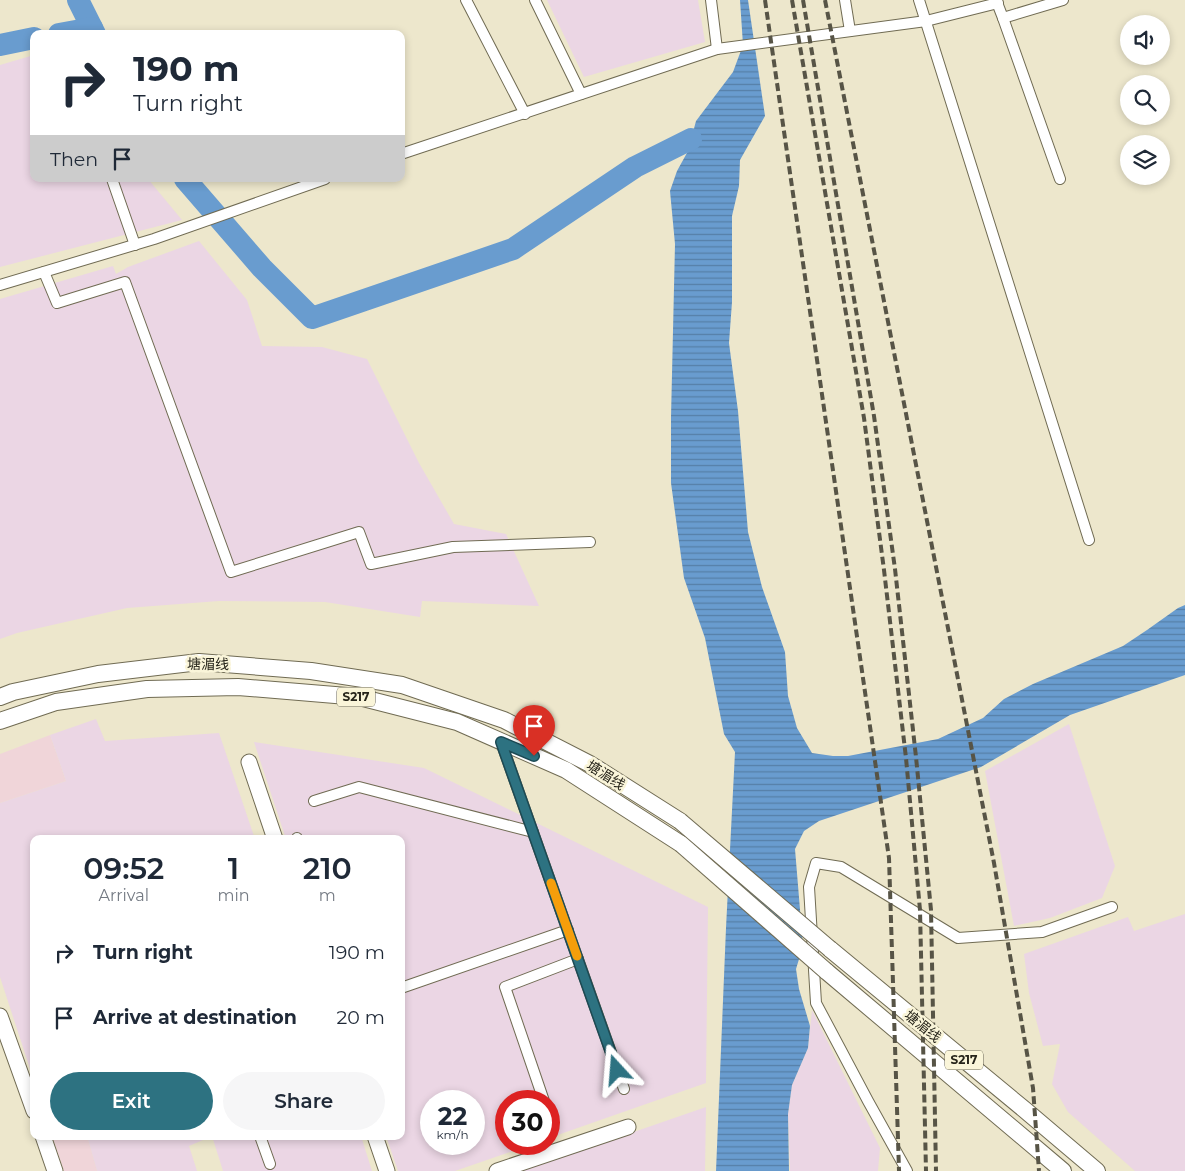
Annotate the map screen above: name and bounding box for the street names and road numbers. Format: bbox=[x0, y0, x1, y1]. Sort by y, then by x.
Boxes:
street label: 塘湄线 bbox=[187, 655, 229, 673]
road number: S217 bbox=[337, 688, 375, 706]
street label: 塘湄线 bbox=[583, 756, 629, 794]
street label: 塘湄线 bbox=[901, 1006, 945, 1046]
road number: S217 bbox=[945, 1050, 983, 1070]

